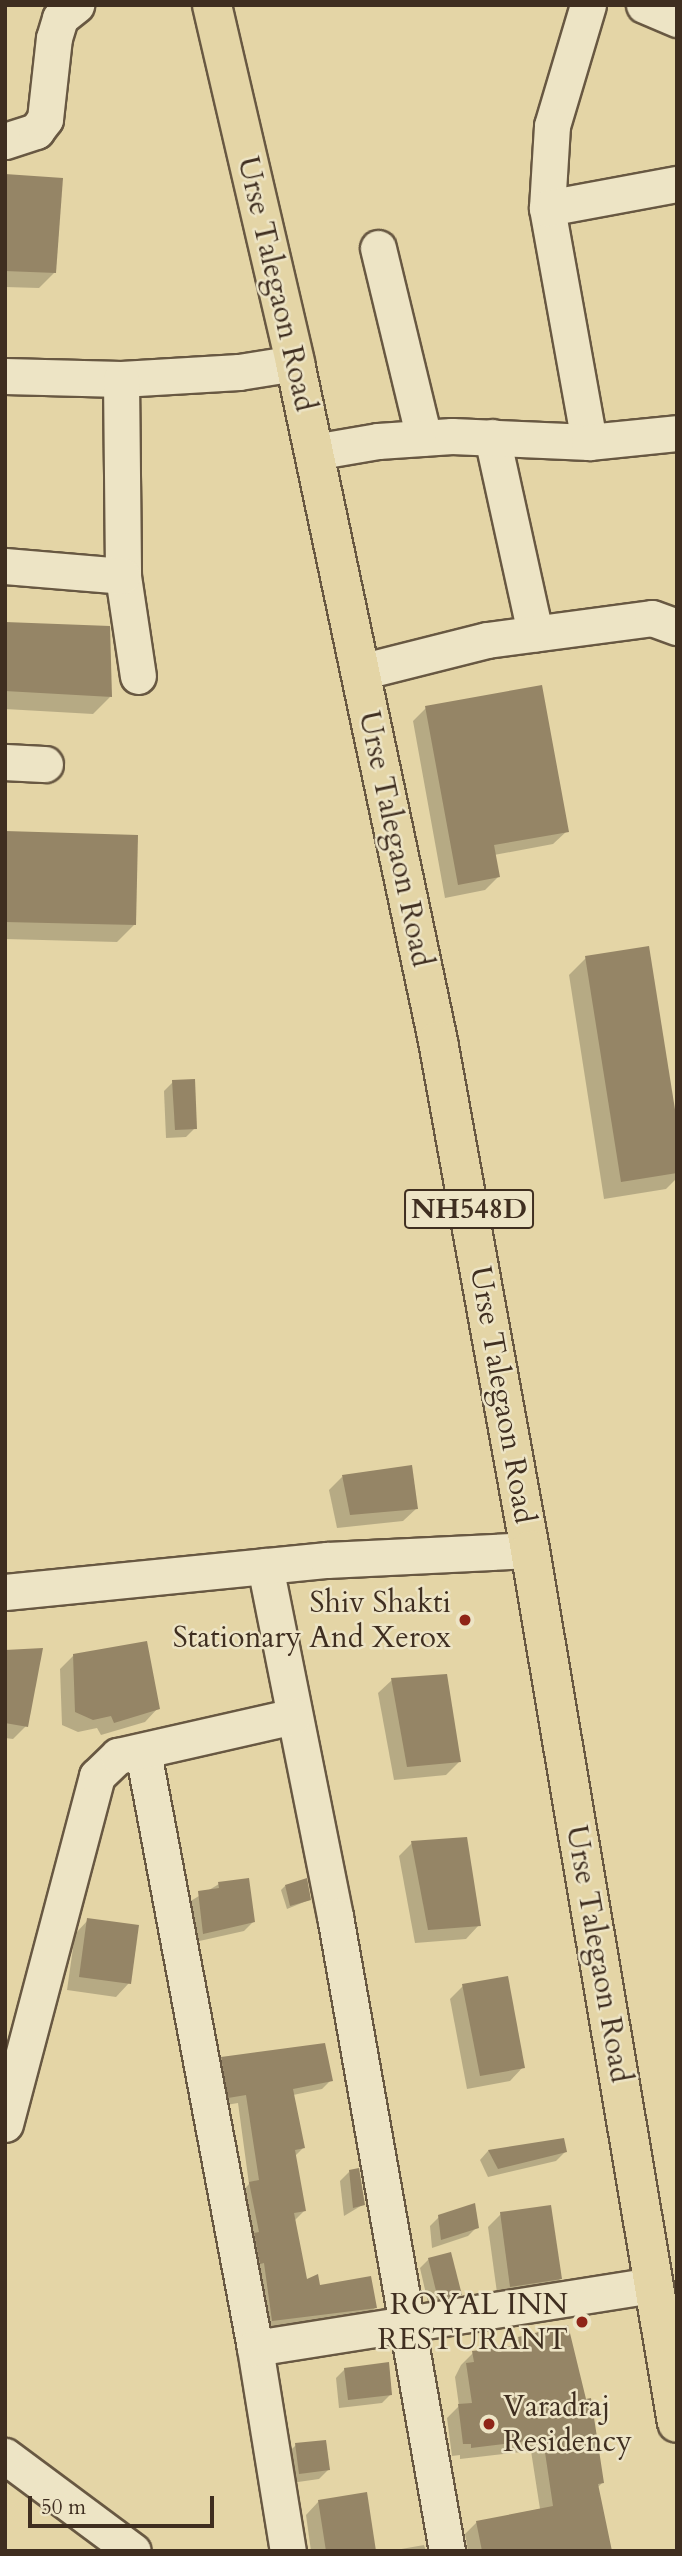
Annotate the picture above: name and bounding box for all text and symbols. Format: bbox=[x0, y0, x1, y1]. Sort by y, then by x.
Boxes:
street label: Urse Talegaon Road bbox=[229, 153, 323, 415]
street label: Urse Talegaon Road bbox=[350, 708, 440, 970]
road number: NH548D bbox=[402, 1184, 536, 1234]
street label: Urse Talegaon Road bbox=[462, 1264, 542, 1526]
place label: Shiv Shakti Stationary And Xerox bbox=[173, 1585, 451, 1656]
marker: Shiv Shakti Stationary And Xerox bbox=[457, 1612, 473, 1628]
street label: Urse Talegaon Road bbox=[558, 1823, 638, 2085]
place label: ROYAL INN RESTURANT bbox=[377, 2287, 568, 2358]
marker: ROYAL INN RESTURANT bbox=[574, 2314, 590, 2330]
place label: Varadraj Residency bbox=[503, 2389, 632, 2460]
marker: Varadraj Residency bbox=[481, 2416, 497, 2432]
scale bar bbox=[32, 2482, 217, 2526]
text: 50 m bbox=[41, 2493, 86, 2522]

